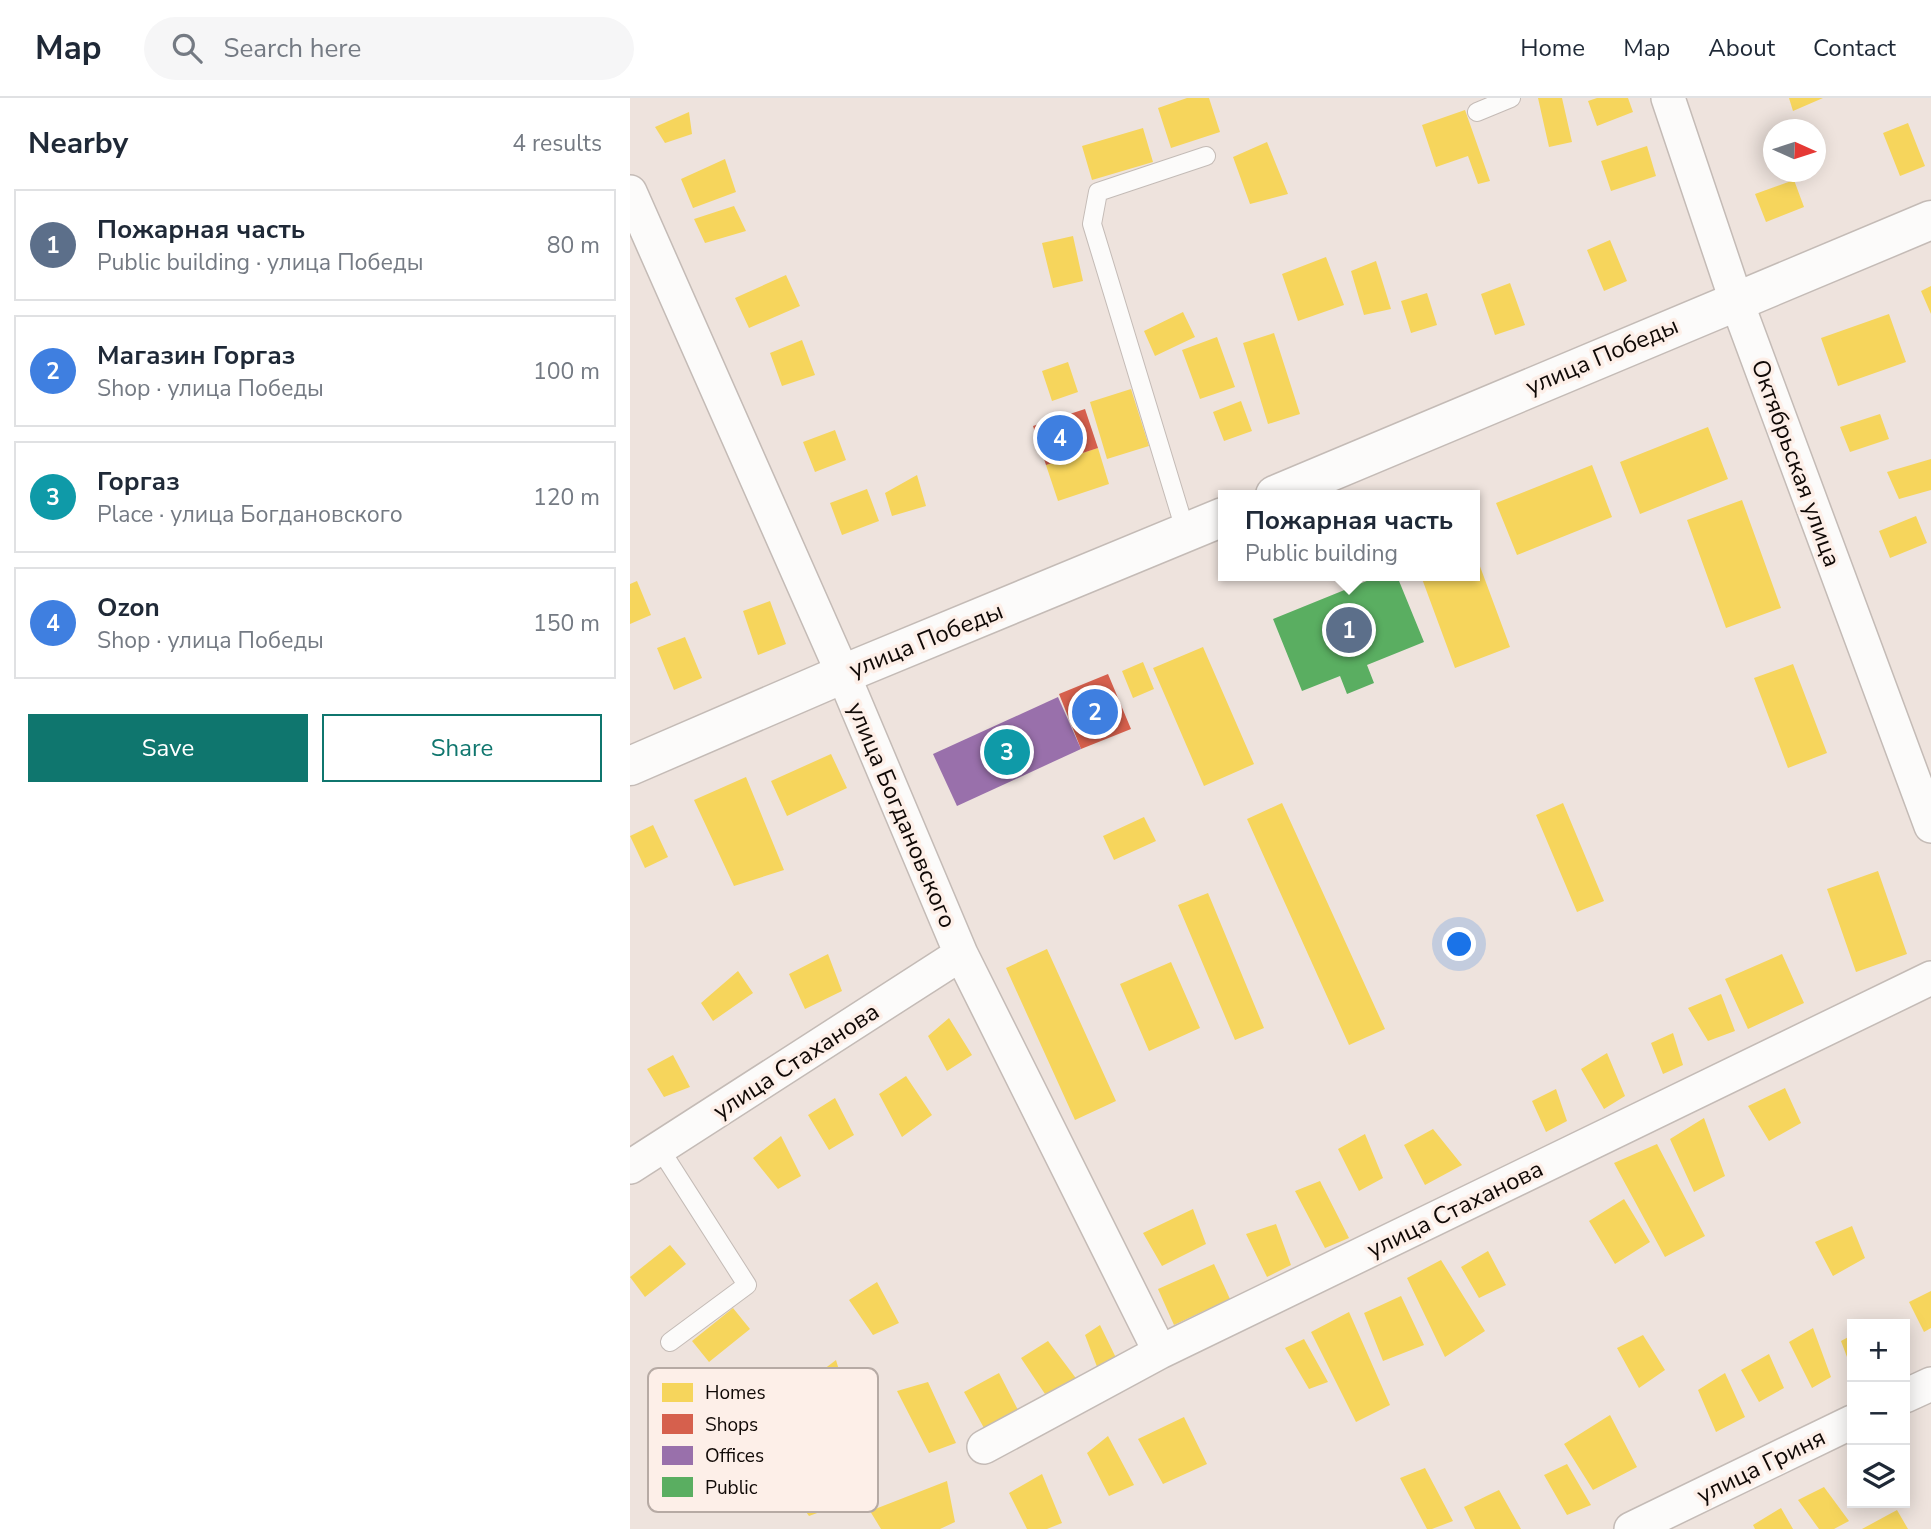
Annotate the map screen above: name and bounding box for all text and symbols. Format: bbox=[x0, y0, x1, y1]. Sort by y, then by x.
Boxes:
search box bbox=[144, 17, 634, 80]
text: Map bbox=[35, 26, 102, 71]
icon: search bbox=[168, 29, 206, 67]
text: Search here bbox=[224, 31, 361, 66]
text: Home bbox=[1520, 32, 1585, 64]
text: Map bbox=[1623, 32, 1670, 64]
text: About bbox=[1708, 32, 1775, 64]
text: Contact bbox=[1813, 32, 1896, 64]
north arrow bbox=[1763, 119, 1826, 182]
text: Nearby bbox=[28, 123, 128, 164]
text: 4 results bbox=[512, 128, 602, 159]
text: Пожарная часть bbox=[97, 212, 305, 247]
text: 1 bbox=[46, 230, 60, 261]
text: 80 m bbox=[547, 230, 600, 261]
text: Public building · улица Победы bbox=[97, 247, 423, 278]
street label: улица Победы bbox=[1521, 309, 1683, 403]
text: Магазин Горгаз bbox=[97, 338, 295, 373]
street label: Октябрьская улица bbox=[1744, 355, 1848, 571]
text: 2 bbox=[46, 356, 60, 387]
text: 100 m bbox=[533, 356, 600, 387]
text: Shop · улица Победы bbox=[97, 373, 324, 404]
pin: 4 bbox=[1037, 412, 1083, 464]
text: Горгаз bbox=[97, 464, 180, 499]
text: 3 bbox=[46, 482, 60, 513]
text: 120 m bbox=[533, 482, 600, 513]
popup bbox=[1218, 490, 1480, 581]
text: Place · улица Богдановского bbox=[97, 499, 403, 530]
text: Пожарная часть bbox=[1245, 503, 1453, 538]
text: Public building bbox=[1245, 538, 1398, 569]
text: Ozon bbox=[97, 590, 160, 625]
street label: улица Победы bbox=[844, 595, 1008, 685]
pin: 1 bbox=[1326, 604, 1372, 656]
text: 4 bbox=[46, 608, 60, 639]
text: 150 m bbox=[533, 608, 600, 639]
text: Shop · улица Победы bbox=[97, 625, 324, 656]
pin: 2 bbox=[1072, 686, 1118, 738]
street label: улица Богдановского bbox=[840, 697, 964, 933]
button: Save bbox=[28, 714, 308, 782]
button: Share bbox=[322, 714, 602, 782]
pin: 3 bbox=[984, 726, 1030, 778]
your location bbox=[1442, 927, 1476, 961]
street label: улица Стаханова bbox=[707, 995, 885, 1127]
street label: улица Стаханова bbox=[1362, 1152, 1548, 1266]
map controls bbox=[1847, 1319, 1910, 1508]
button: + bbox=[1847, 1319, 1910, 1382]
legend bbox=[648, 1368, 878, 1512]
text: Homes bbox=[705, 1380, 766, 1406]
button: − bbox=[1847, 1382, 1910, 1445]
text: Shops bbox=[705, 1412, 758, 1438]
street label: улица Гриня bbox=[1691, 1421, 1831, 1511]
text: Offices bbox=[705, 1443, 764, 1469]
button: layers bbox=[1847, 1445, 1910, 1508]
text: Public bbox=[705, 1475, 758, 1501]

